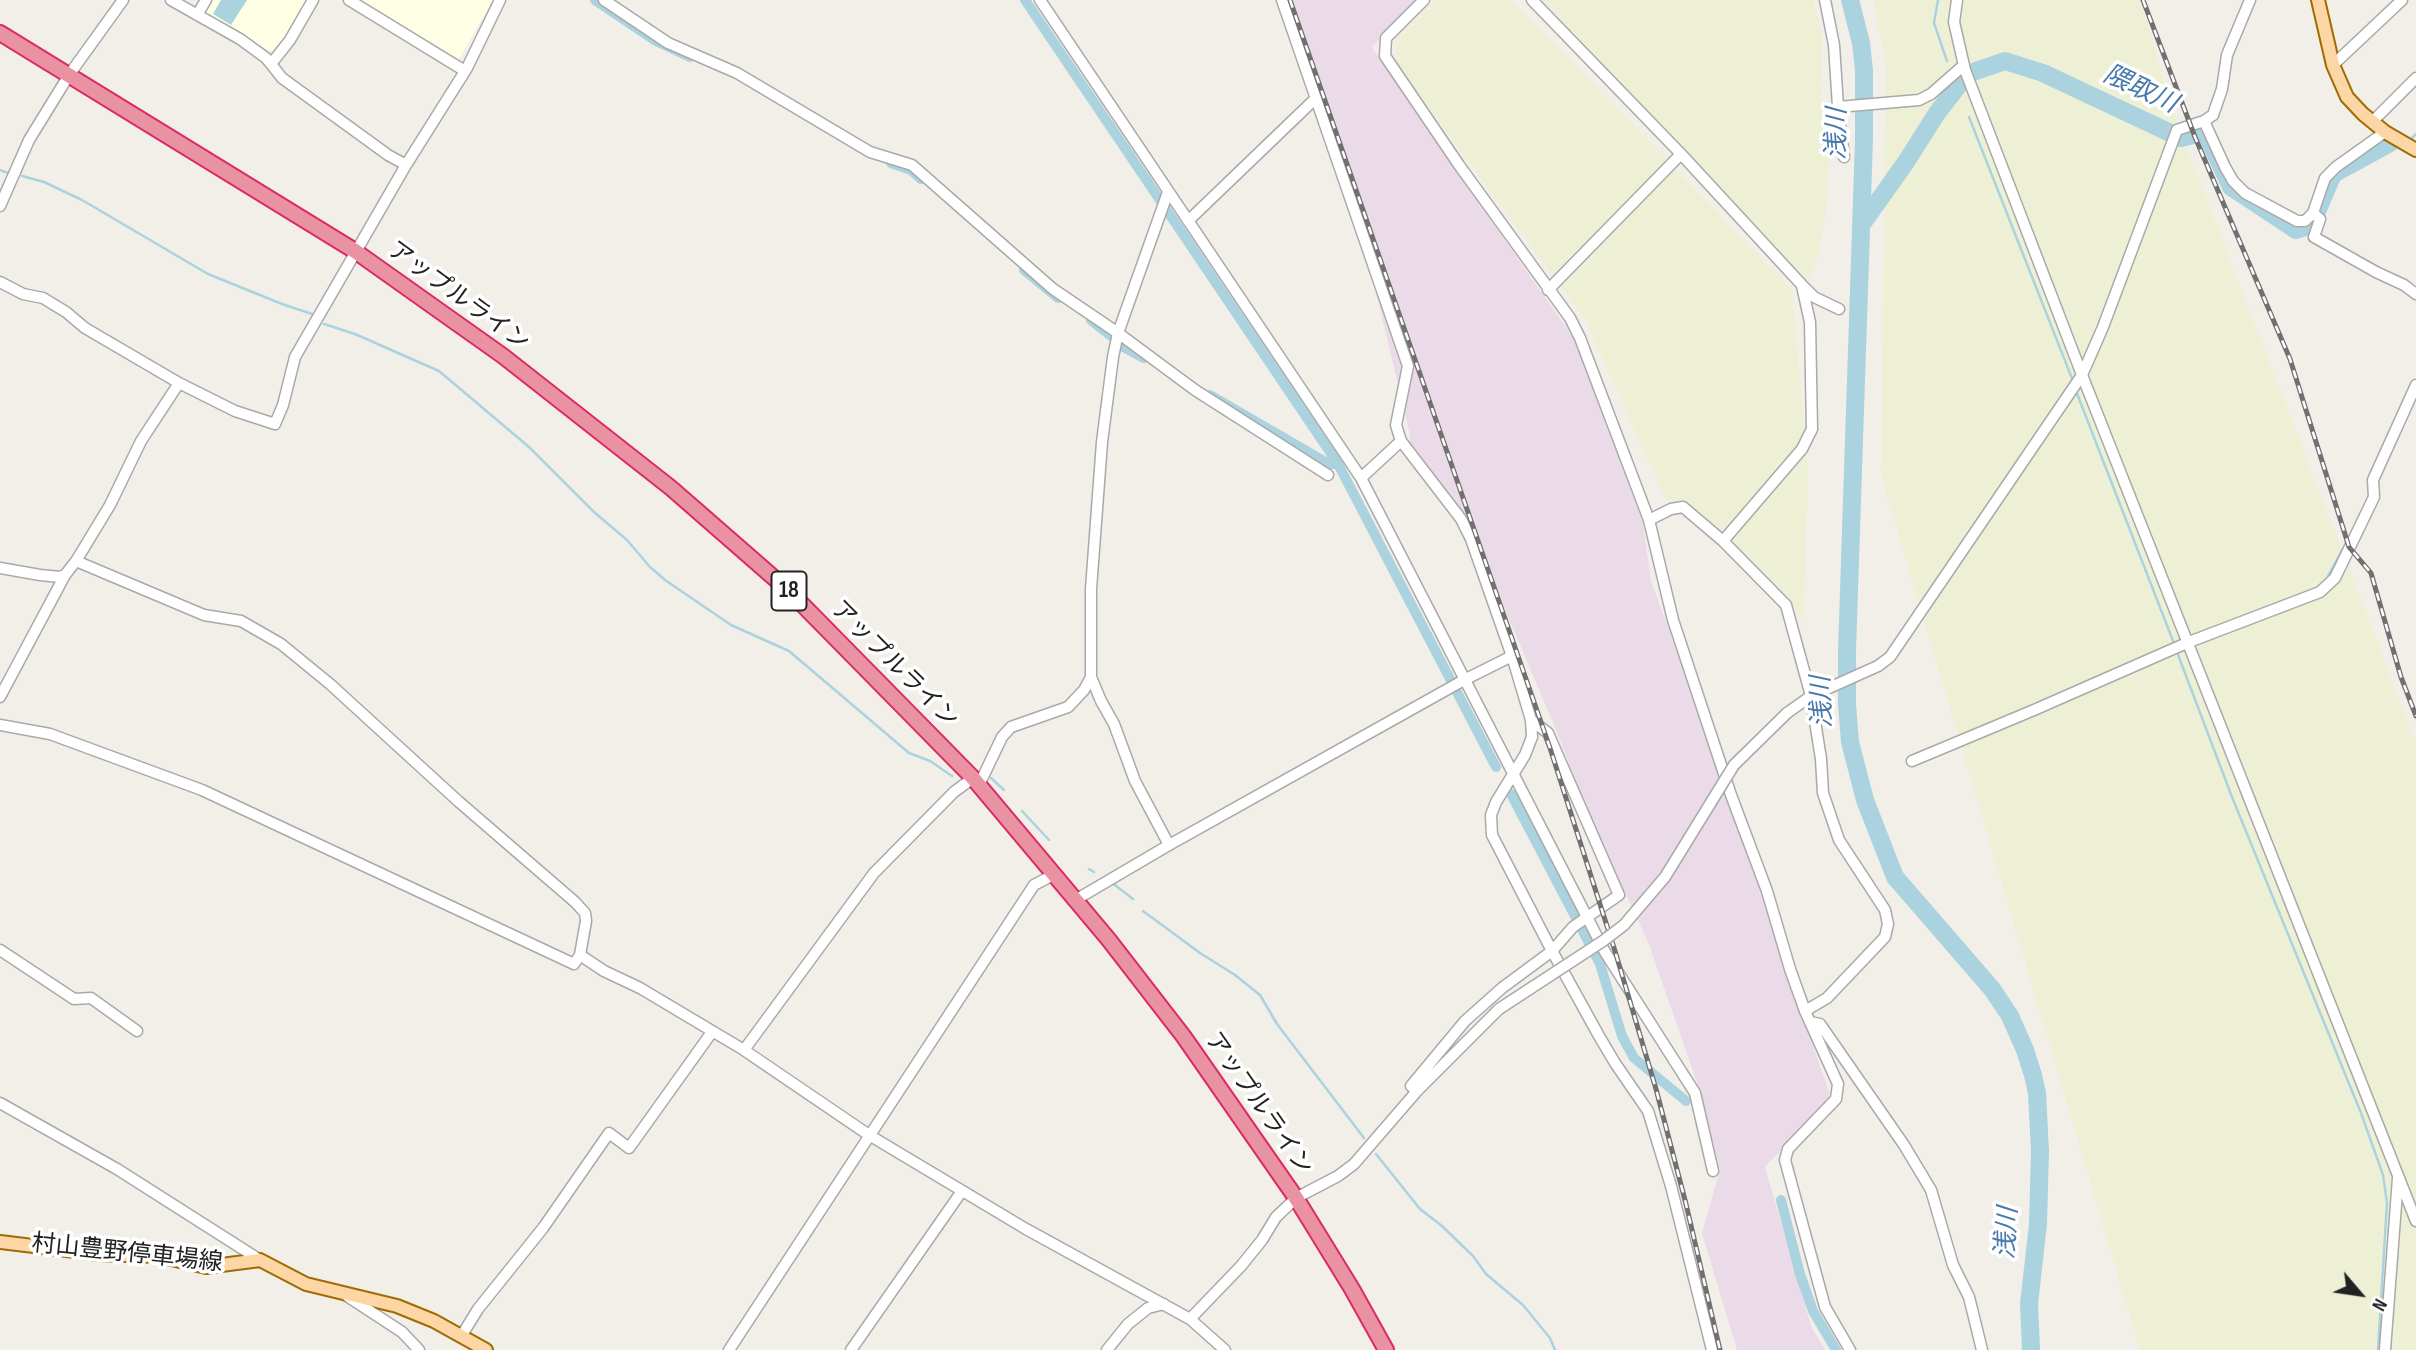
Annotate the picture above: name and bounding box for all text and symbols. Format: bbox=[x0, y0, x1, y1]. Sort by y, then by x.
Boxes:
water label: 隈取川 bbox=[2098, 59, 2182, 121]
water label: 浅川 bbox=[1822, 108, 1854, 160]
street label: アップルライン bbox=[382, 236, 534, 358]
road number: 18 bbox=[772, 572, 806, 610]
street label: アップルライン bbox=[824, 595, 964, 735]
water label: 浅川 bbox=[1807, 675, 1839, 729]
street label: アップルライン bbox=[1198, 1027, 1318, 1181]
water label: 浅川 bbox=[1991, 1206, 2025, 1260]
street label: 村山豊野停車場線 bbox=[30, 1230, 224, 1278]
north arrow bbox=[2325, 1259, 2395, 1329]
text: N bbox=[2366, 1294, 2391, 1314]

